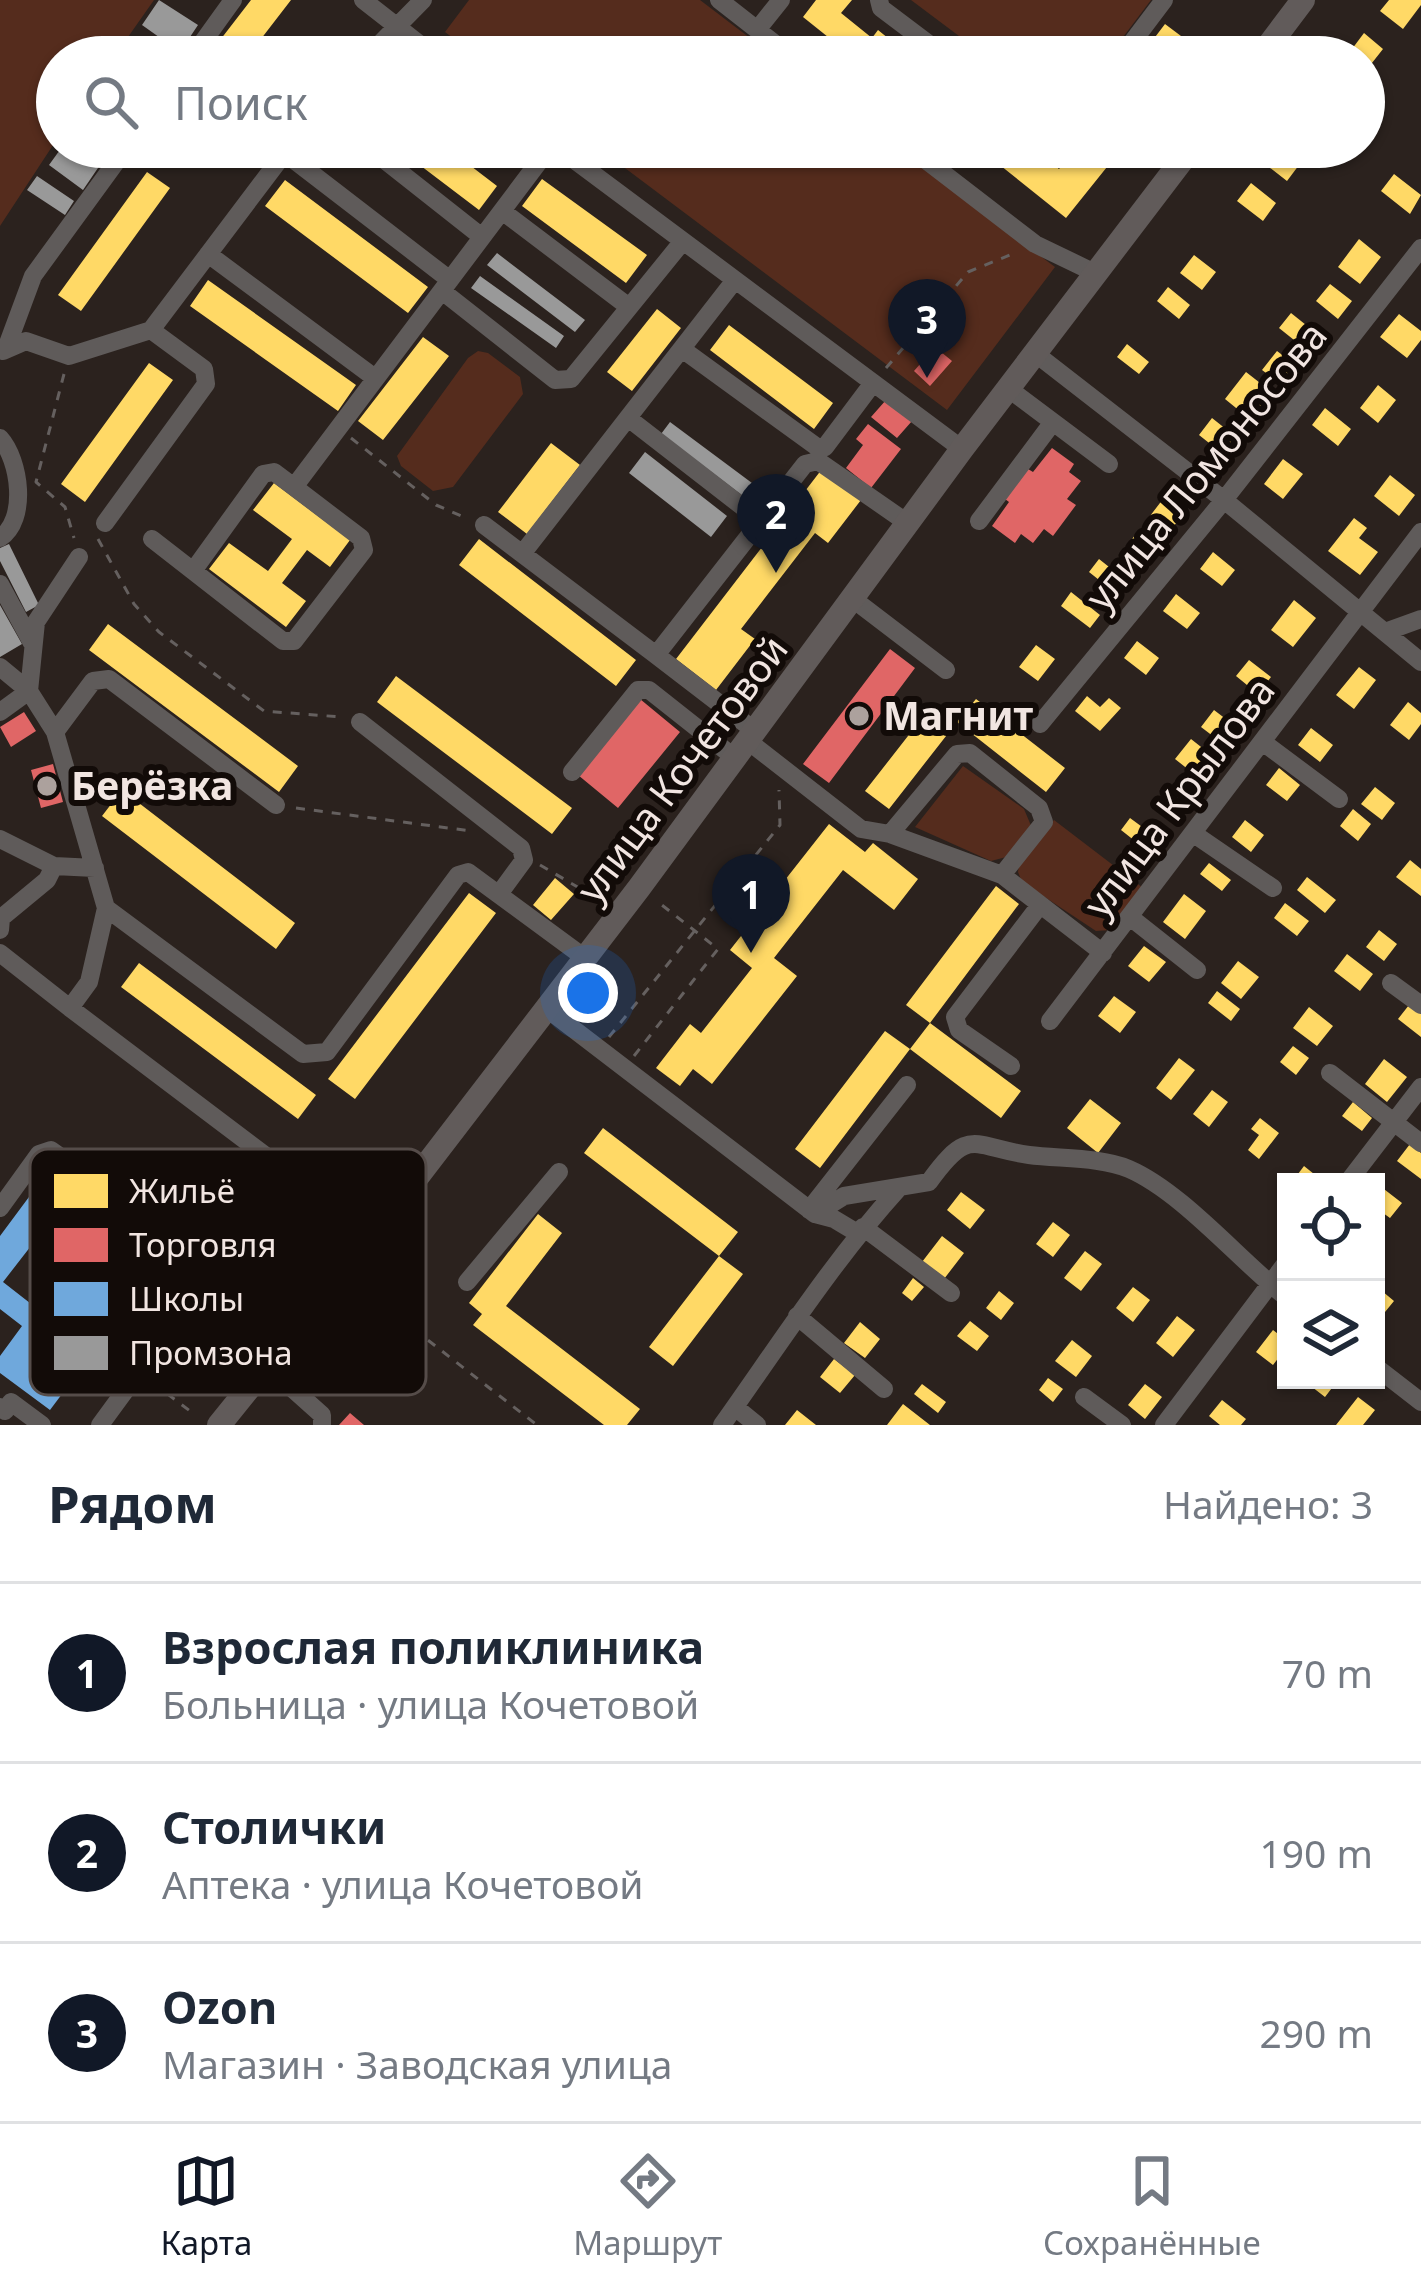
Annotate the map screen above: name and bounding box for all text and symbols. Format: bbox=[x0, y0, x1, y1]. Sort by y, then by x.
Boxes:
search box bbox=[36, 36, 1385, 168]
icon: search bbox=[78, 69, 144, 135]
text: Поиск bbox=[174, 72, 308, 133]
pin: 3 bbox=[888, 279, 966, 378]
street label: улица Ломоносова bbox=[1072, 310, 1338, 620]
pin: 2 bbox=[737, 474, 815, 573]
street label: улица Кочетовой bbox=[563, 624, 799, 912]
street label: улица Крылова bbox=[1070, 665, 1286, 927]
place label: Магнит bbox=[883, 688, 1033, 741]
marker: Магнит bbox=[846, 703, 872, 729]
place label: Берёзка bbox=[71, 758, 233, 811]
marker: Берёзка bbox=[34, 773, 60, 799]
pin: 1 bbox=[712, 854, 790, 953]
your location bbox=[558, 963, 618, 1023]
legend bbox=[30, 1149, 426, 1395]
text: Жильё bbox=[129, 1168, 235, 1213]
map controls bbox=[1277, 1173, 1385, 1389]
button: locate bbox=[1277, 1173, 1385, 1281]
text: Торговля bbox=[129, 1222, 276, 1267]
text: Школы bbox=[129, 1276, 244, 1321]
button: layers bbox=[1277, 1281, 1385, 1389]
text: Промзона bbox=[129, 1330, 293, 1375]
text: Рядом bbox=[48, 1468, 217, 1538]
text: Найдено: 3 bbox=[1163, 1477, 1373, 1530]
text: Взрослая поликлиника bbox=[162, 1616, 704, 1677]
text: 1 bbox=[76, 1646, 98, 1699]
text: 70 m bbox=[1282, 1646, 1373, 1699]
text: Больница · улица Кочетовой bbox=[162, 1677, 699, 1730]
text: Столички bbox=[162, 1796, 386, 1857]
text: 2 bbox=[76, 1826, 98, 1879]
text: 190 m bbox=[1259, 1826, 1373, 1879]
text: Аптека · улица Кочетовой bbox=[162, 1857, 644, 1910]
text: Ozon bbox=[162, 1976, 277, 2037]
text: 3 bbox=[76, 2006, 98, 2059]
text: 290 m bbox=[1259, 2006, 1373, 2059]
text: Магазин · Заводская улица bbox=[162, 2037, 672, 2090]
tab: Карта bbox=[160, 2148, 252, 2265]
tab: Маршрут bbox=[573, 2148, 722, 2265]
tab: Сохранённые bbox=[1043, 2148, 1261, 2265]

